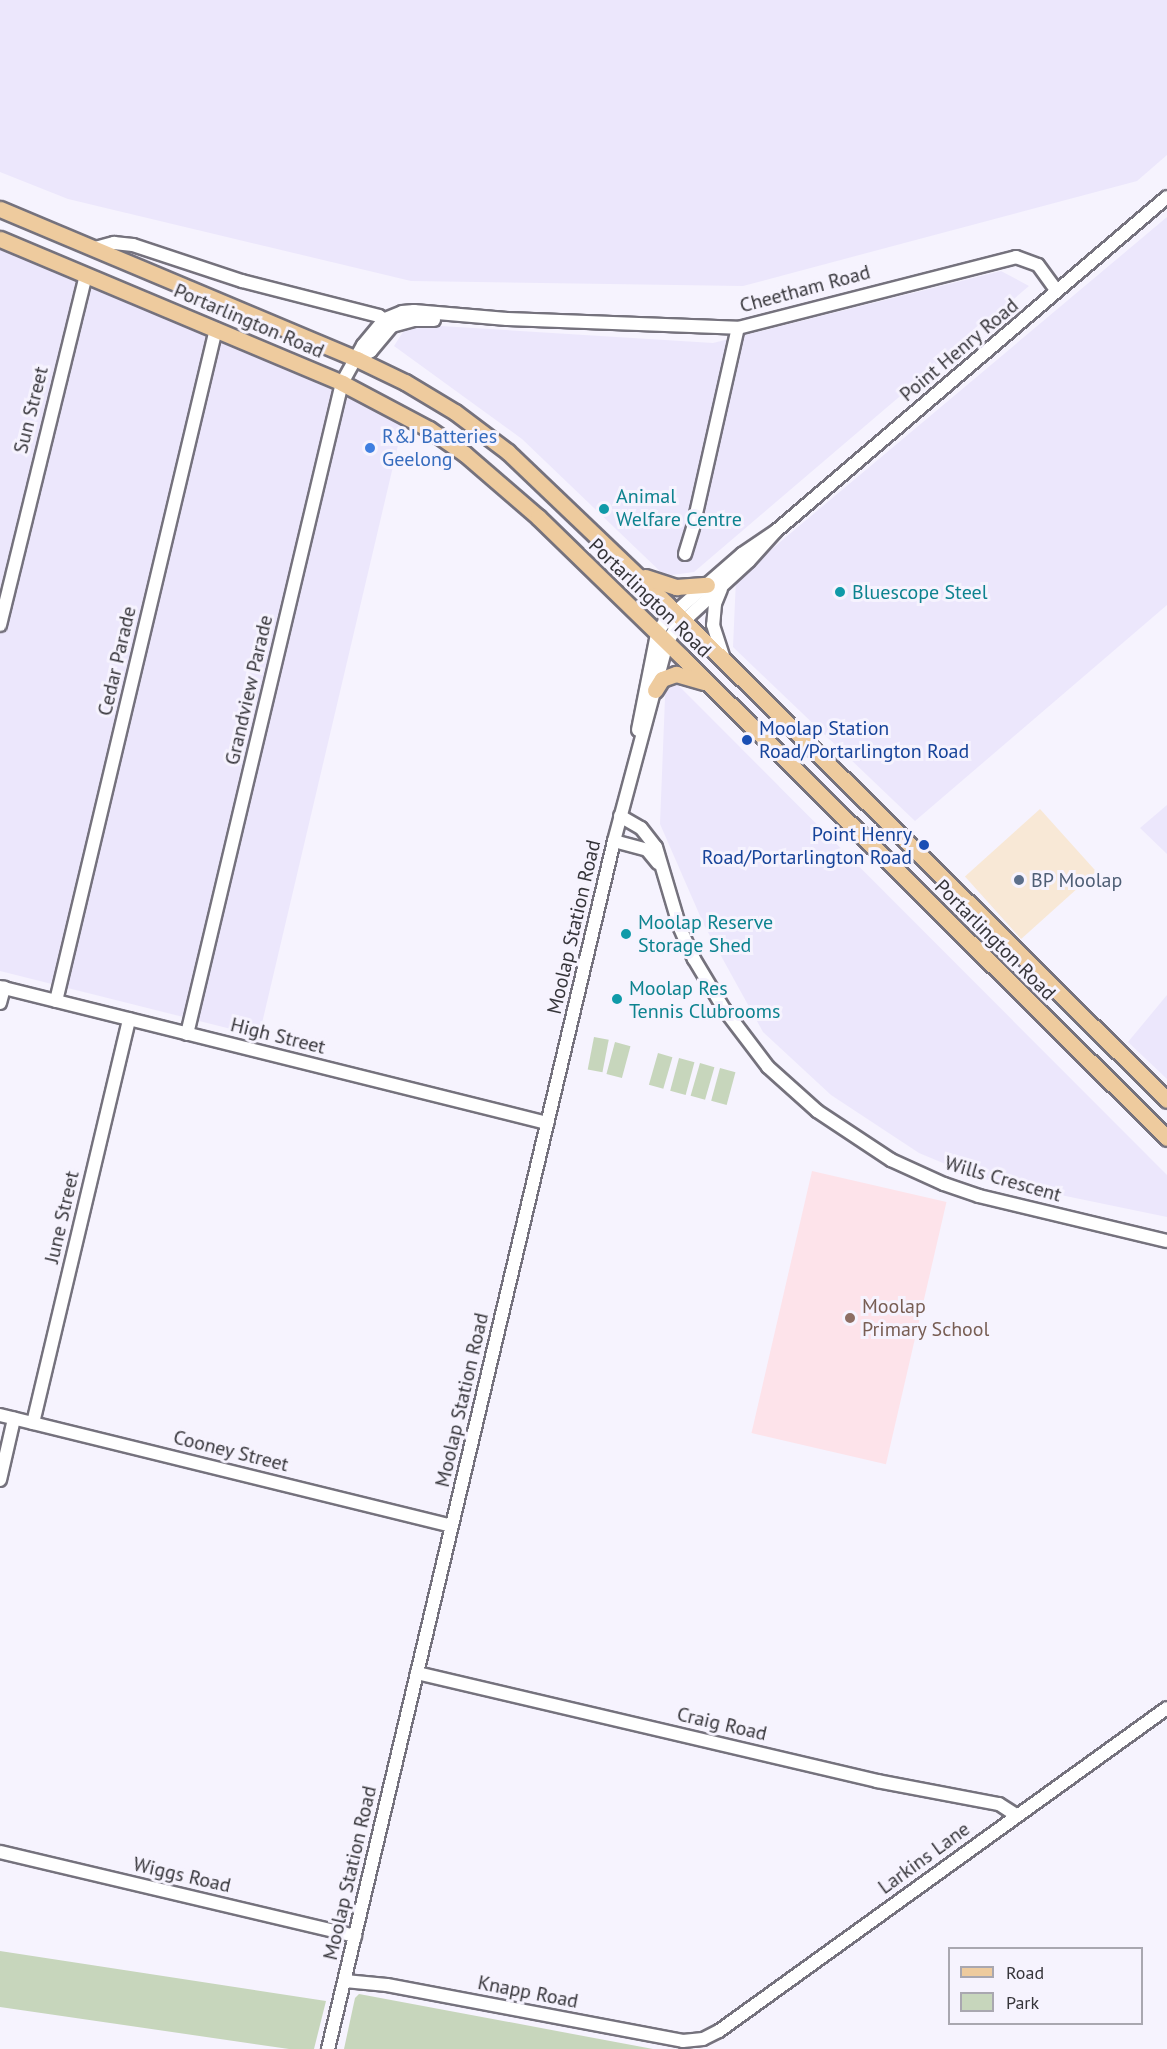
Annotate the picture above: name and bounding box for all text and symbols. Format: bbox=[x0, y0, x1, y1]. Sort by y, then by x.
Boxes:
street label: Cheetham Road bbox=[737, 260, 873, 318]
street label: Portarlington Road bbox=[170, 279, 328, 363]
street label: Point Henry Road bbox=[895, 293, 1023, 407]
street label: Sun Street bbox=[9, 364, 53, 456]
place label: R&J Batteries Geelong bbox=[382, 424, 497, 471]
marker: R&J Batteries Geelong bbox=[363, 441, 377, 455]
place label: Animal Welfare Centre bbox=[616, 485, 742, 532]
marker: Animal Welfare Centre bbox=[597, 502, 611, 516]
street label: Portarlington Road bbox=[584, 533, 716, 663]
place label: Bluescope Steel bbox=[852, 580, 988, 604]
marker: Bluescope Steel bbox=[833, 585, 847, 599]
street label: Cedar Parade bbox=[93, 604, 141, 718]
street label: Grandview Parade bbox=[220, 612, 278, 768]
place label: Moolap Station Road/Portarlington Road bbox=[759, 716, 969, 763]
marker: Moolap Station Road/Portarlington Road bbox=[740, 733, 754, 747]
place label: Point Henry Road/Portarlington Road bbox=[702, 822, 912, 869]
street label: Moolap Station Road bbox=[542, 838, 606, 1016]
marker: Point Henry Road/Portarlington Road bbox=[917, 838, 931, 852]
place label: BP Moolap bbox=[1031, 868, 1123, 892]
marker: BP Moolap bbox=[1012, 873, 1026, 887]
street label: Portarlington Road bbox=[930, 875, 1060, 1005]
place label: Moolap Reserve Storage Shed bbox=[638, 910, 773, 957]
marker: Moolap Reserve Storage Shed bbox=[619, 927, 633, 941]
place label: Moolap Res Tennis Clubrooms bbox=[629, 976, 780, 1023]
marker: Moolap Res Tennis Clubrooms bbox=[610, 992, 624, 1006]
street label: High Street bbox=[228, 1013, 328, 1059]
street label: Wills Crescent bbox=[942, 1151, 1064, 1207]
street label: June Street bbox=[40, 1168, 84, 1266]
place label: Moolap Primary School bbox=[862, 1294, 990, 1341]
street label: Moolap Station Road bbox=[430, 1311, 494, 1489]
marker: Moolap Primary School bbox=[843, 1311, 857, 1325]
street label: Cooney Street bbox=[171, 1425, 291, 1477]
street label: Craig Road bbox=[675, 1702, 769, 1746]
street label: Moolap Station Road bbox=[318, 1784, 382, 1962]
street label: Larkins Lane bbox=[874, 1817, 974, 1899]
street label: Wiggs Road bbox=[131, 1852, 233, 1898]
legend bbox=[948, 1947, 1143, 2025]
text: Road bbox=[1006, 1961, 1044, 1984]
street label: Knapp Road bbox=[476, 1971, 580, 2013]
text: Park bbox=[1006, 1991, 1039, 2014]

